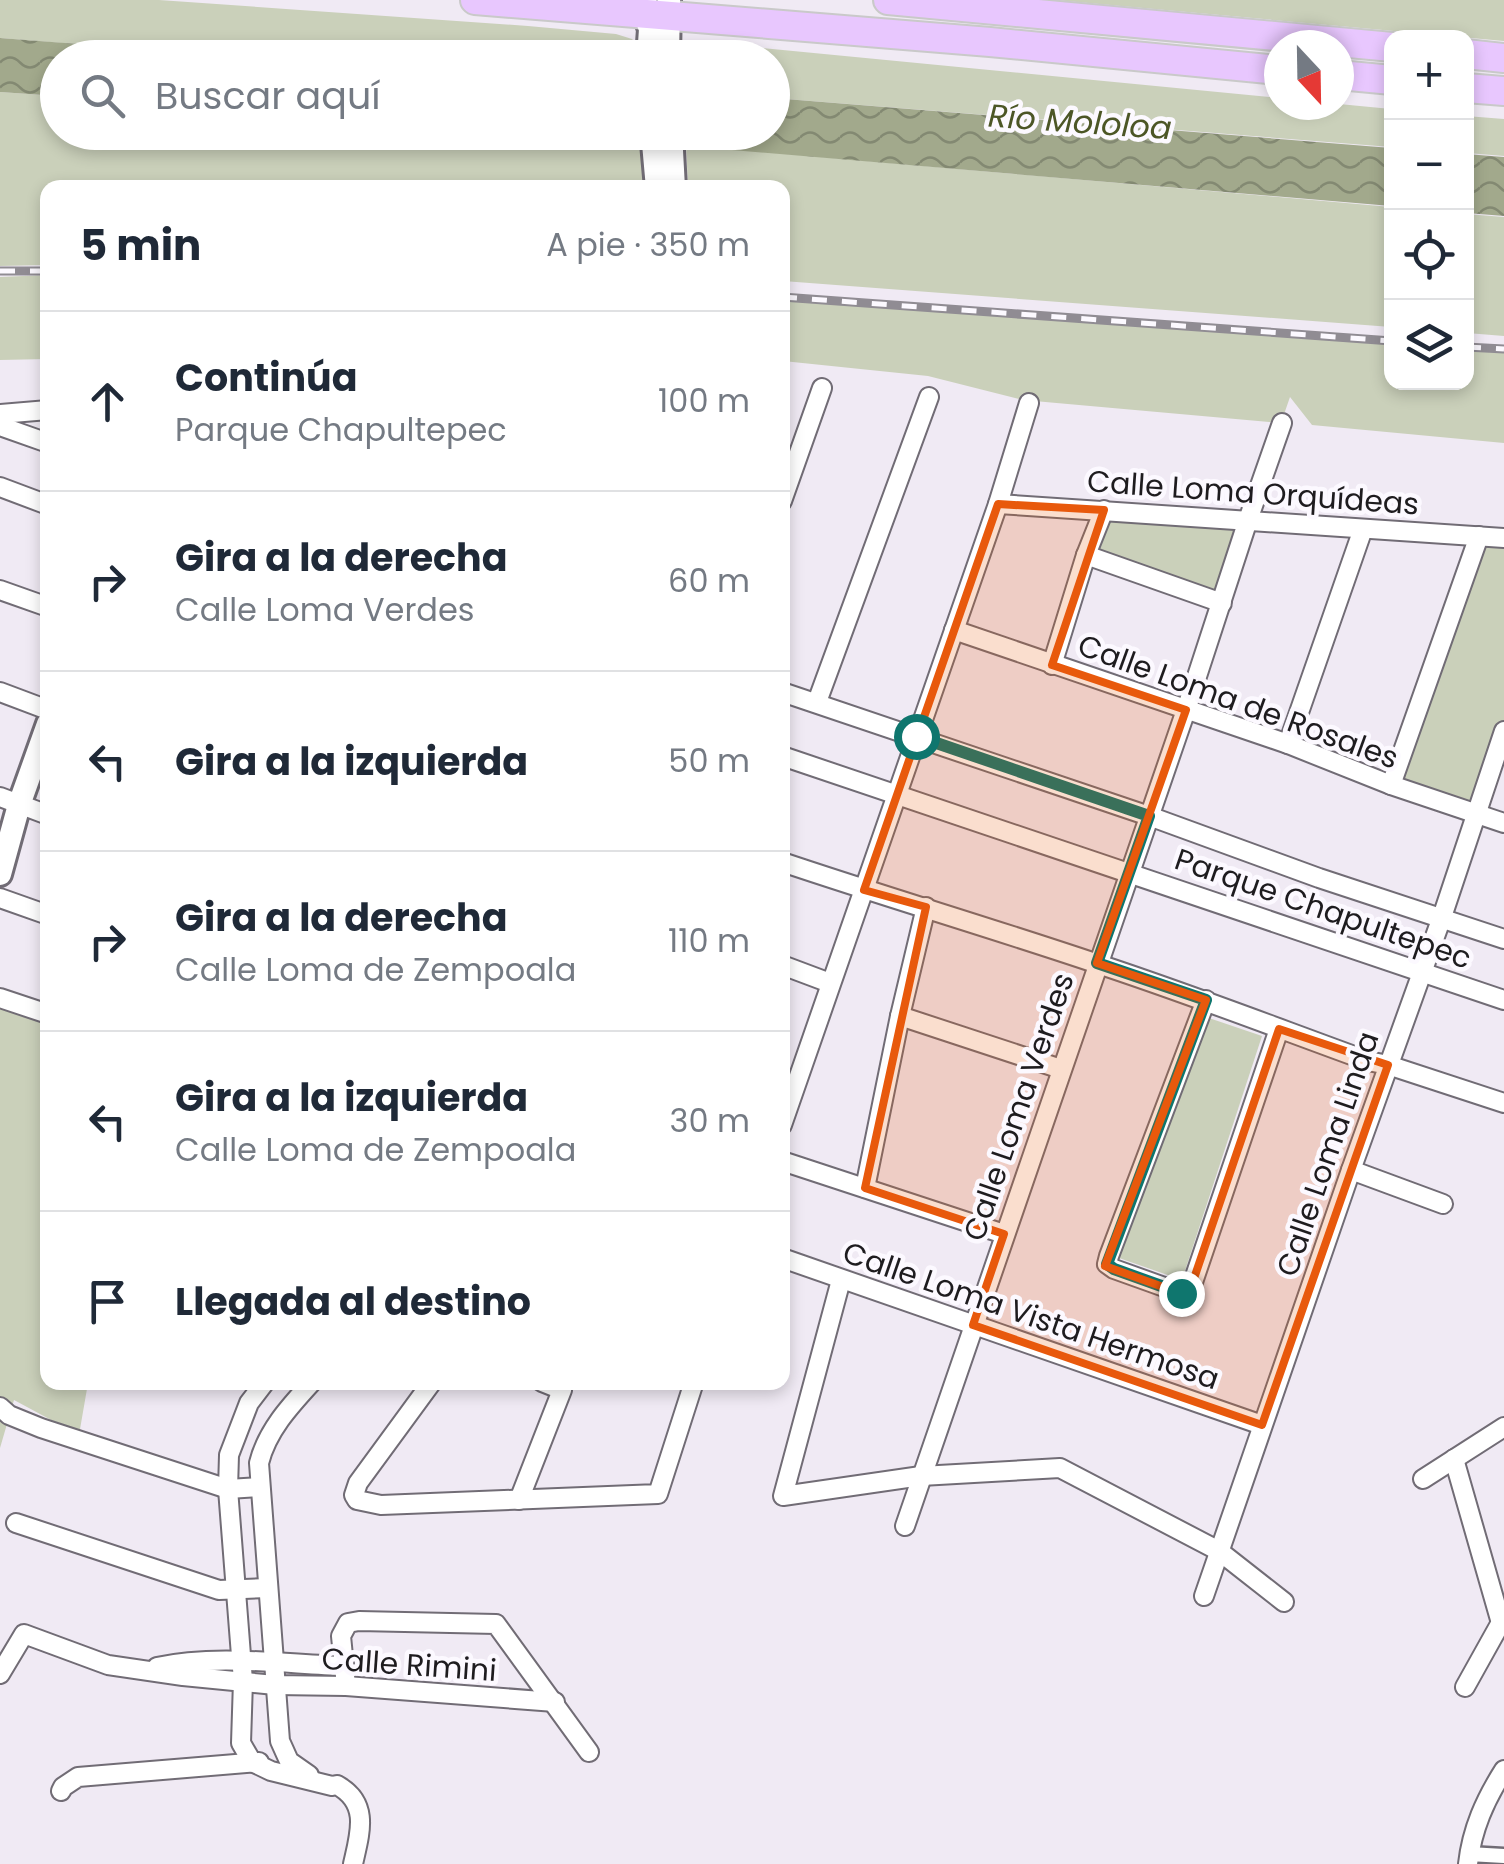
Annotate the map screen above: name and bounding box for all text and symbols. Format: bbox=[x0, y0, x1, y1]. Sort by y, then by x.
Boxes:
north arrow bbox=[1264, 30, 1354, 120]
map controls bbox=[1384, 30, 1474, 390]
button: + bbox=[1384, 30, 1474, 120]
search box bbox=[40, 40, 790, 150]
icon: search bbox=[75, 68, 130, 123]
text: Buscar aquí bbox=[155, 69, 381, 122]
water label: Río Mololoa bbox=[987, 93, 1173, 150]
button: − bbox=[1384, 120, 1474, 210]
button: locate bbox=[1384, 210, 1474, 300]
text: 5 min bbox=[80, 216, 201, 275]
text: A pie · 350 m bbox=[546, 222, 750, 267]
button: layers bbox=[1384, 300, 1474, 390]
text: Continúa bbox=[175, 351, 357, 404]
icon: ahead bbox=[80, 374, 135, 429]
text: 100 m bbox=[658, 378, 750, 423]
text: Parque Chapultepec bbox=[175, 407, 507, 452]
street label: Calle Loma Orquídeas bbox=[1086, 459, 1420, 526]
text: Gira a la derecha bbox=[175, 531, 508, 584]
icon: right bbox=[80, 554, 135, 609]
text: 60 m bbox=[668, 558, 750, 603]
text: Calle Loma Verdes bbox=[175, 587, 475, 632]
street label: Calle Loma de Rosales bbox=[1072, 624, 1404, 780]
route start bbox=[894, 714, 940, 760]
icon: left bbox=[80, 734, 135, 789]
text: Gira a la izquierda bbox=[175, 735, 528, 788]
text: 50 m bbox=[668, 738, 750, 783]
street label: Parque Chapultepec bbox=[1169, 838, 1477, 979]
text: Gira a la derecha bbox=[175, 891, 508, 944]
icon: right bbox=[80, 914, 135, 969]
text: 110 m bbox=[668, 918, 750, 963]
text: Calle Loma de Zempoala bbox=[175, 947, 576, 992]
street label: Calle Loma Verdes bbox=[952, 967, 1085, 1247]
street label: Calle Loma Linda bbox=[1265, 1026, 1390, 1282]
text: Gira a la izquierda bbox=[175, 1071, 528, 1124]
icon: left bbox=[80, 1094, 135, 1149]
text: 30 m bbox=[670, 1098, 750, 1143]
text: Calle Loma de Zempoala bbox=[175, 1127, 576, 1172]
street label: Calle Loma Vista Hermosa bbox=[837, 1231, 1225, 1400]
route end bbox=[1159, 1271, 1205, 1317]
icon: arrive bbox=[80, 1274, 135, 1329]
text: Llegada al destino bbox=[175, 1275, 531, 1328]
street label: Calle Rimini bbox=[320, 1637, 498, 1692]

